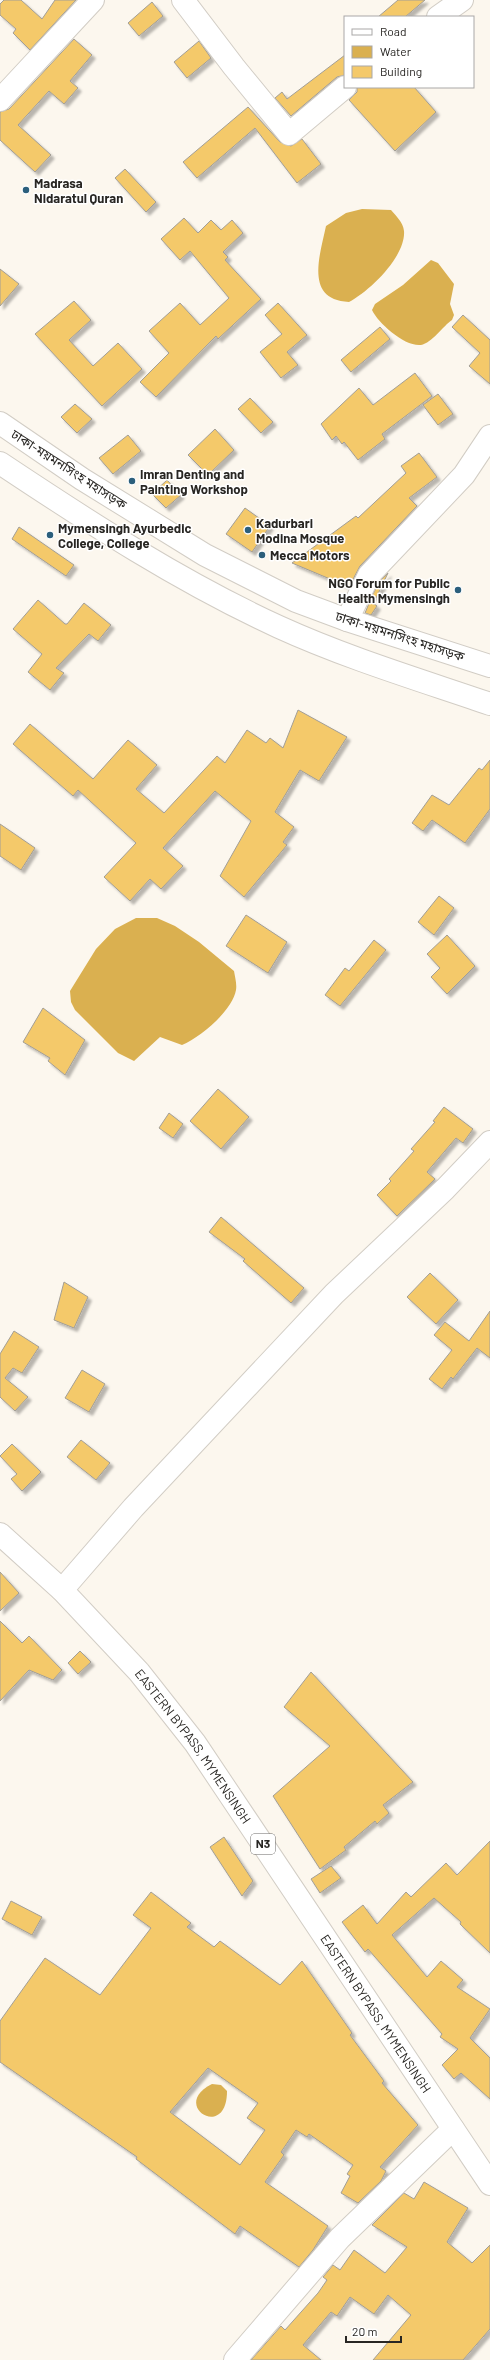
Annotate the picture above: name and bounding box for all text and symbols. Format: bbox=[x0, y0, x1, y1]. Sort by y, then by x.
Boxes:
legend bbox=[344, 16, 474, 88]
text: Road bbox=[380, 24, 407, 38]
text: Water bbox=[380, 44, 412, 58]
text: Building bbox=[380, 64, 422, 78]
place label: Madrasa Nidaratul Quran bbox=[34, 175, 123, 206]
marker: Madrasa Nidaratul Quran bbox=[21, 185, 31, 195]
street label: ঢাকা-ময়মনসিংহ মহাসড়ক bbox=[7, 425, 130, 513]
place label: Imran Denting and Painting Workshop bbox=[140, 466, 248, 497]
marker: Imran Denting and Painting Workshop bbox=[127, 476, 137, 486]
place label: Kadurbari Modina Mosque bbox=[256, 515, 344, 546]
place label: Mymensingh Ayurbedic College, College bbox=[58, 520, 192, 551]
marker: Kadurbari Modina Mosque bbox=[243, 525, 253, 535]
marker: Mymensingh Ayurbedic College, College bbox=[45, 530, 55, 540]
place label: Mecca Motors bbox=[270, 547, 350, 563]
marker: Mecca Motors bbox=[257, 550, 267, 560]
place label: NGO Forum for Public Health Mymensingh bbox=[328, 575, 450, 606]
marker: NGO Forum for Public Health Mymensingh bbox=[453, 585, 463, 595]
street label: ঢাকা-ময়মনসিংহ মহাসড়ক bbox=[333, 607, 467, 665]
street label: EASTERN BYPASS, MYMENSINGH bbox=[132, 1666, 255, 1827]
road number: N3 bbox=[251, 1834, 275, 1854]
street label: EASTERN BYPASS, MYMENSINGH bbox=[317, 1931, 435, 2096]
scale bar bbox=[346, 2318, 401, 2344]
text: 20 m bbox=[352, 2324, 378, 2338]

